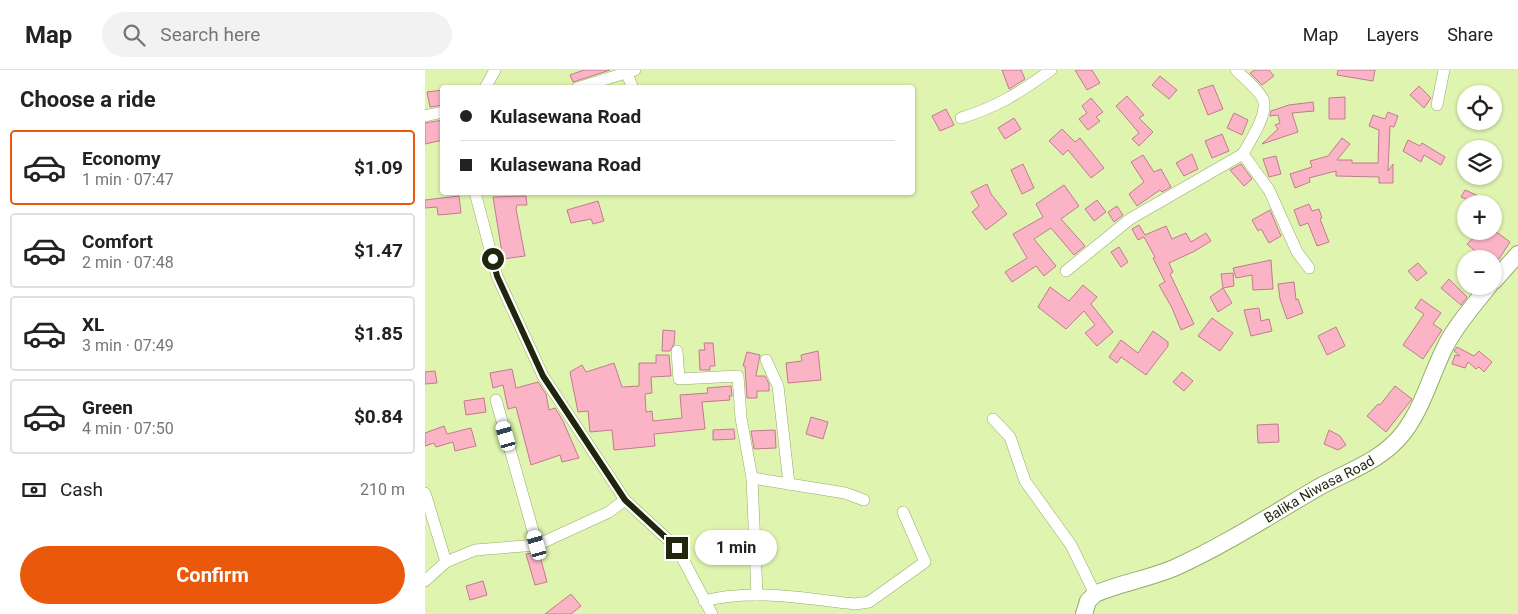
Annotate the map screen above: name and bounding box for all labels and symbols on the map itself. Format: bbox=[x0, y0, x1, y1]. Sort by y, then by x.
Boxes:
route start bbox=[482, 248, 504, 270]
car bbox=[494, 420, 517, 452]
street label: Balika Niwasa Road bbox=[1261, 452, 1377, 526]
car bbox=[525, 529, 548, 561]
callout: 1 min bbox=[695, 530, 777, 566]
route end bbox=[666, 537, 688, 559]

